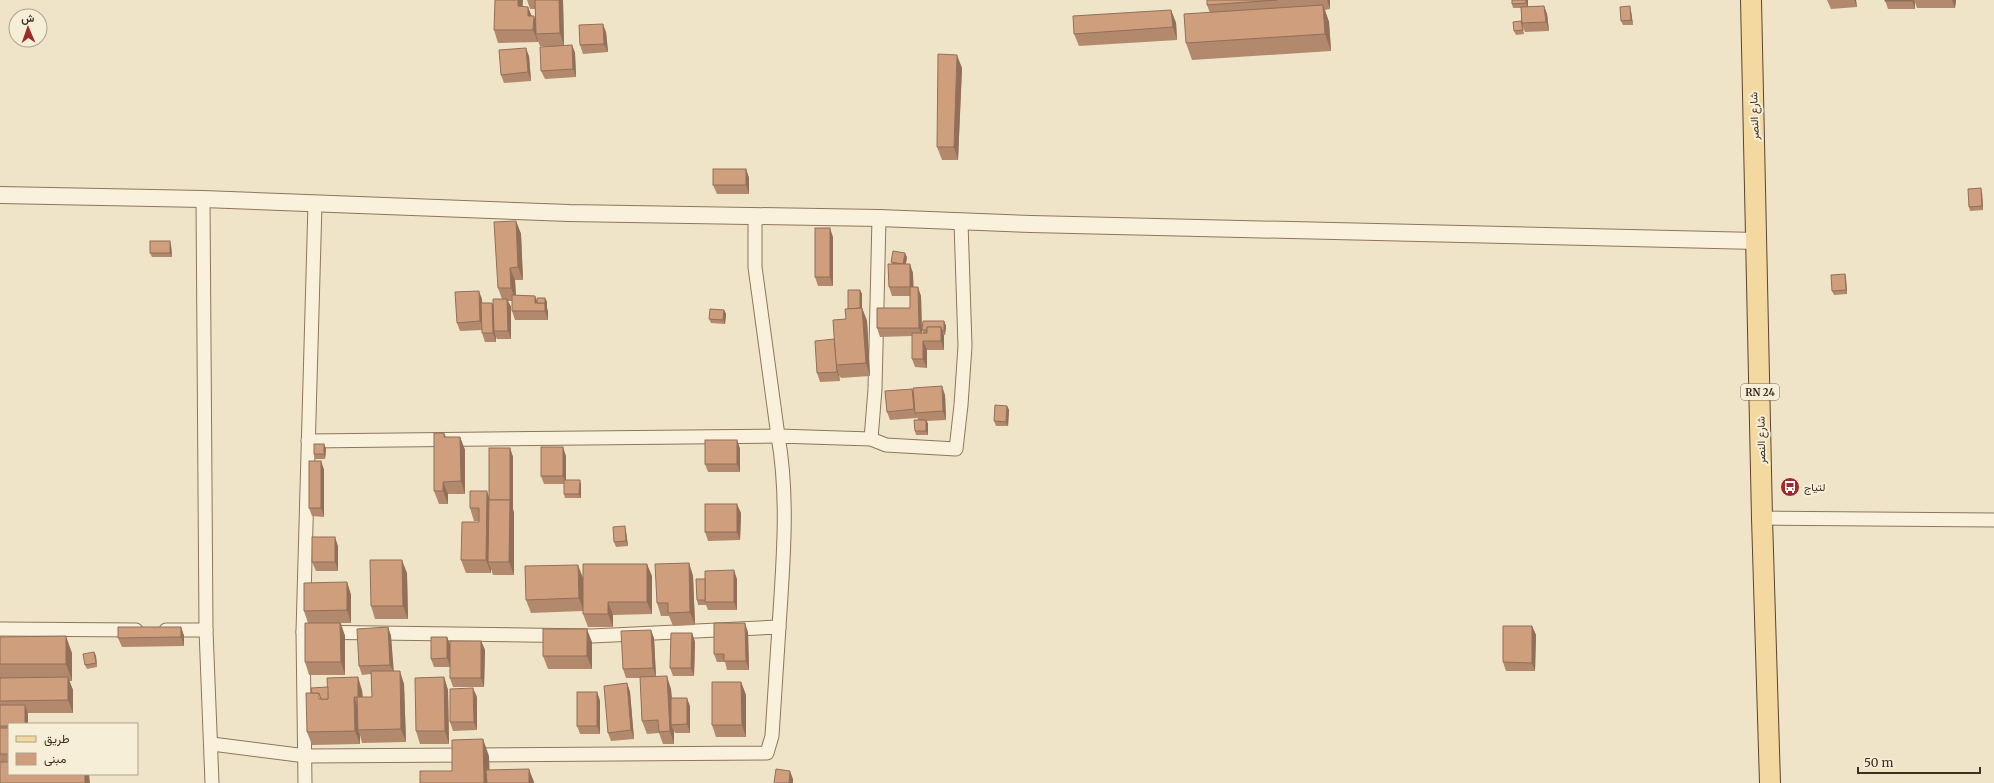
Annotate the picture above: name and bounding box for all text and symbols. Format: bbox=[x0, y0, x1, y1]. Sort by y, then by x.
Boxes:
north arrow bbox=[8, 8, 48, 48]
text: ش bbox=[21, 11, 35, 25]
street label: شارع النصر bbox=[1746, 91, 1763, 141]
road number: RN 24 bbox=[1741, 384, 1779, 400]
street label: شارع النصر bbox=[1754, 416, 1769, 465]
bus stop icon: لتياج bbox=[1779, 476, 1801, 498]
place label: لتياج bbox=[1804, 480, 1825, 495]
legend bbox=[8, 723, 138, 775]
text: طريق bbox=[44, 731, 70, 747]
scale bar bbox=[1858, 749, 1980, 775]
text: مبنى bbox=[44, 751, 66, 767]
text: 50 m bbox=[1864, 755, 1893, 770]

